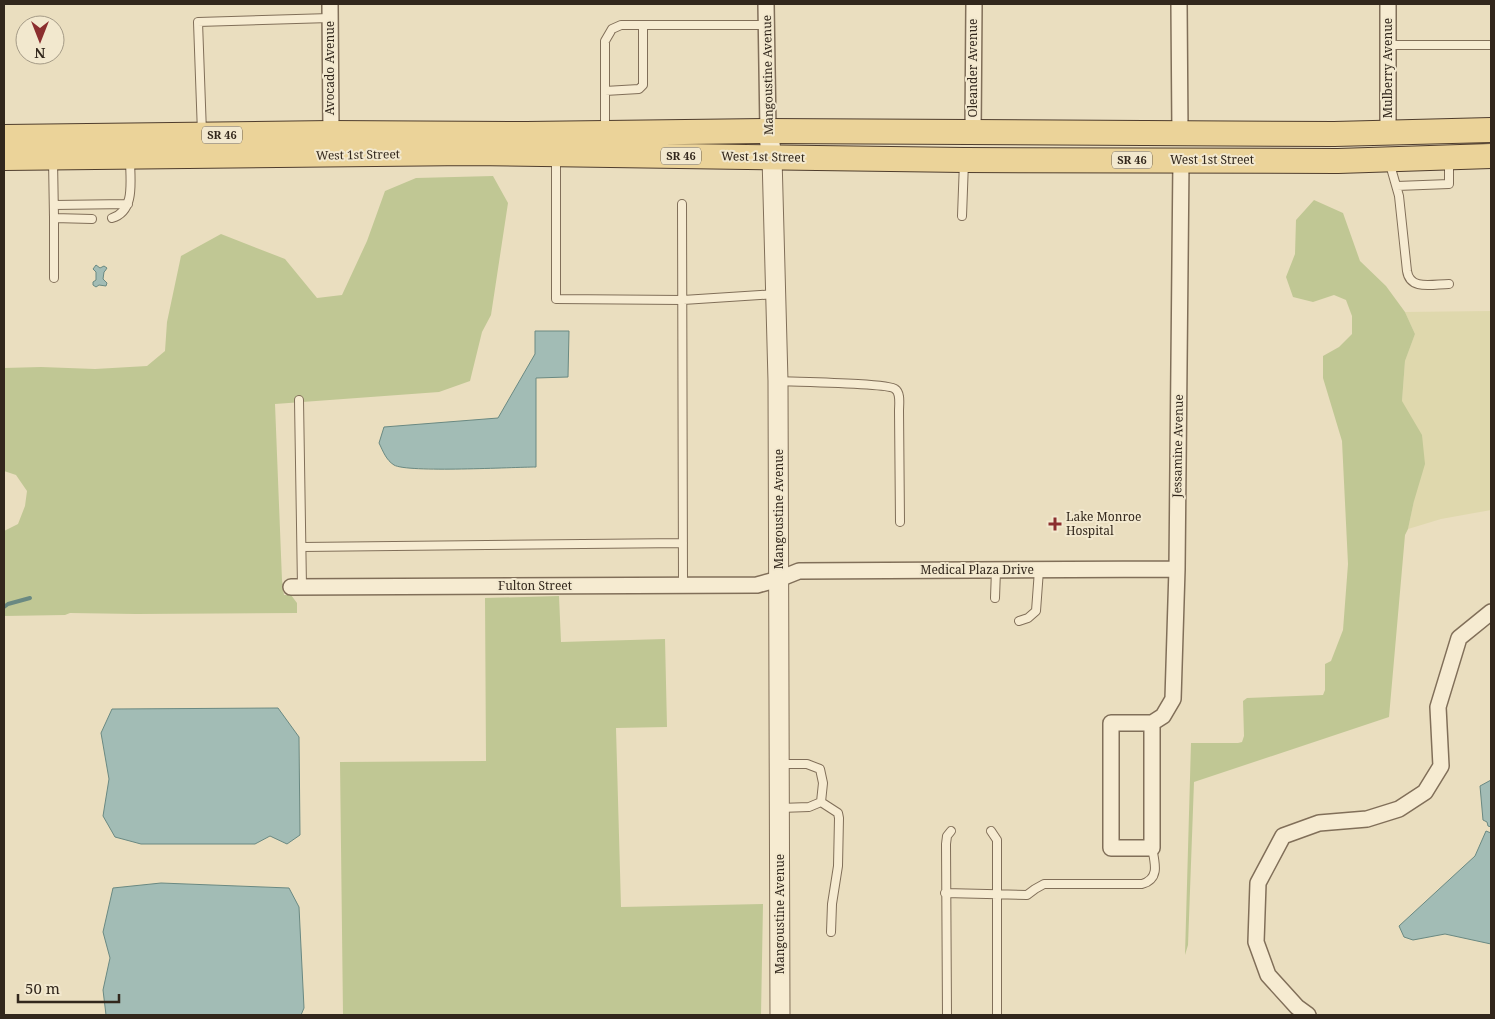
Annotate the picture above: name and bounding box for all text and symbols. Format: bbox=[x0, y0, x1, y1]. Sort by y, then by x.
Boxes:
north arrow bbox=[15, 15, 65, 65]
street label: Mangoustine Avenue bbox=[758, 15, 777, 135]
street label: Mulberry Avenue bbox=[1379, 18, 1396, 118]
street label: Oleander Avenue bbox=[964, 19, 981, 118]
street label: Avocado Avenue bbox=[321, 21, 338, 115]
text: N bbox=[34, 44, 46, 63]
road number: SR 46 bbox=[202, 126, 242, 144]
street label: West 1st Street bbox=[316, 145, 400, 164]
street label: West 1st Street bbox=[721, 147, 805, 166]
road number: SR 46 bbox=[661, 148, 701, 164]
street label: West 1st Street bbox=[1170, 151, 1254, 168]
road number: SR 46 bbox=[1112, 152, 1152, 168]
street label: Jessamine Avenue bbox=[1168, 394, 1187, 499]
street label: Mangoustine Avenue bbox=[770, 449, 787, 569]
place label: Lake Monroe Hospital bbox=[1066, 508, 1141, 539]
marker: Lake Monroe Hospital bbox=[1048, 517, 1062, 531]
street label: Medical Plaza Drive bbox=[920, 561, 1034, 578]
street label: Fulton Street bbox=[498, 577, 572, 594]
street label: Mangoustine Avenue bbox=[771, 854, 788, 974]
scale bar bbox=[18, 972, 119, 1004]
text: 50 m bbox=[25, 978, 60, 998]

